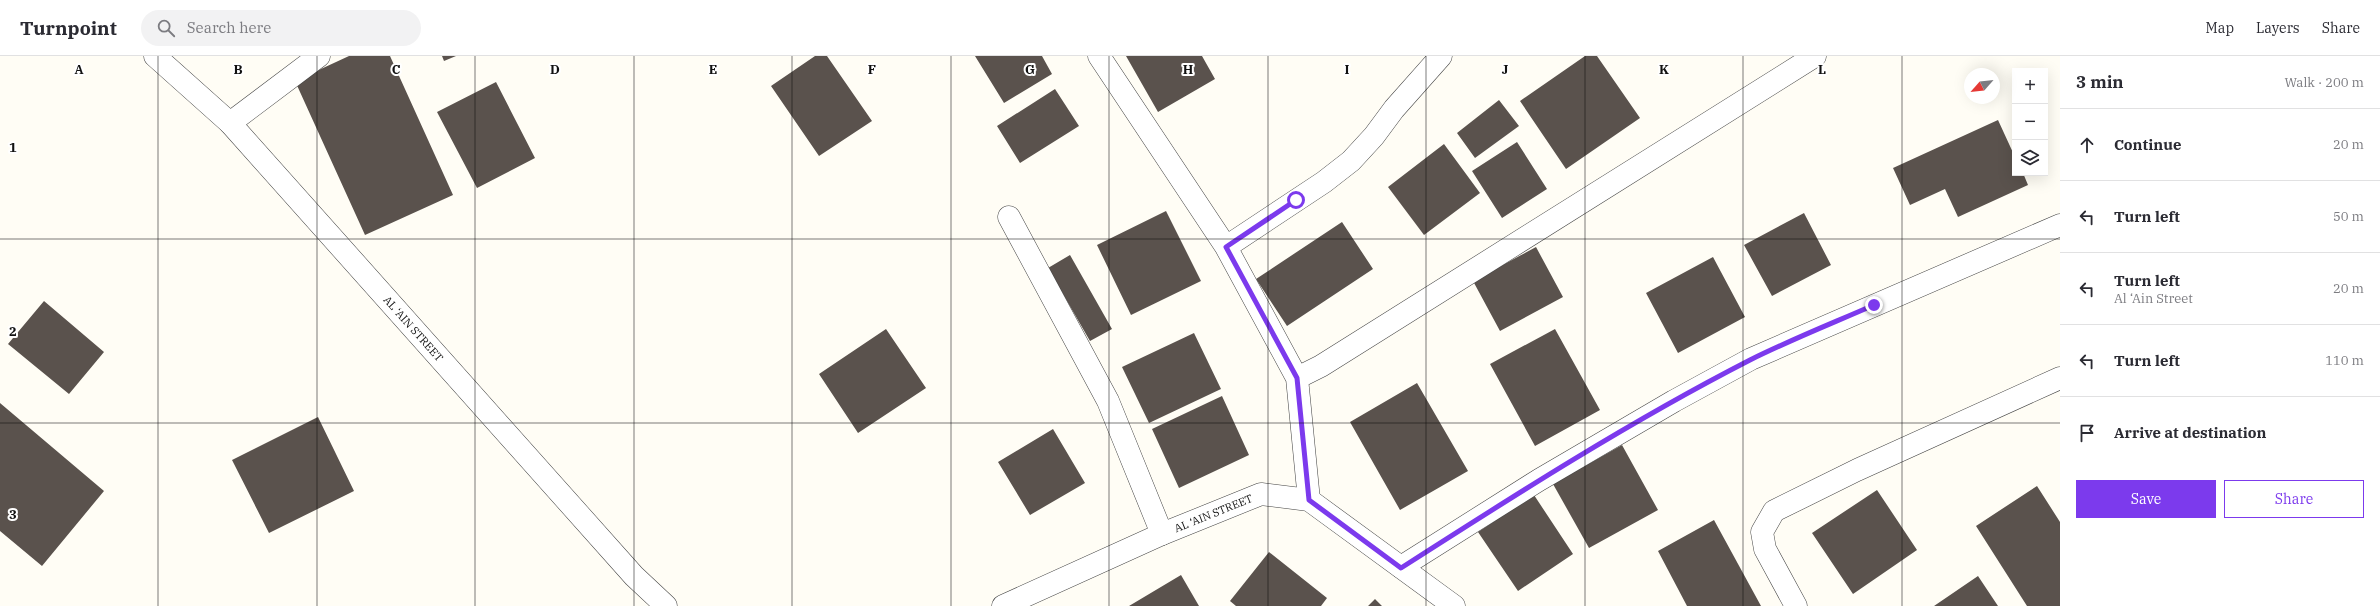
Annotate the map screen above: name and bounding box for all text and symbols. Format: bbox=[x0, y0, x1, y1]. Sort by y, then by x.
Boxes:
search box bbox=[141, 10, 421, 46]
text: Turnpoint bbox=[20, 16, 117, 40]
icon: search bbox=[155, 17, 177, 39]
text: Search here bbox=[187, 18, 271, 37]
text: Map bbox=[2206, 19, 2234, 37]
text: Layers bbox=[2256, 19, 2300, 37]
text: Share bbox=[2322, 19, 2360, 37]
text: A bbox=[74, 61, 84, 78]
text: B bbox=[233, 61, 243, 78]
text: C bbox=[392, 61, 401, 78]
text: D bbox=[550, 61, 560, 78]
text: E bbox=[709, 61, 717, 78]
text: F bbox=[868, 61, 876, 78]
text: G bbox=[1025, 61, 1035, 78]
text: H bbox=[1183, 61, 1194, 78]
text: I bbox=[1345, 61, 1350, 78]
text: J bbox=[1502, 61, 1509, 78]
text: K bbox=[1659, 61, 1669, 78]
text: L bbox=[1818, 61, 1826, 78]
north arrow bbox=[1964, 68, 2000, 104]
map controls bbox=[2012, 68, 2048, 176]
button: + bbox=[2012, 68, 2048, 104]
text: 3 min bbox=[2076, 71, 2124, 93]
text: Walk · 200 m bbox=[2285, 74, 2364, 91]
button: − bbox=[2012, 104, 2048, 140]
icon: ahead bbox=[2076, 134, 2098, 156]
text: Continue bbox=[2114, 135, 2181, 154]
text: 20 m bbox=[2333, 136, 2364, 153]
text: 1 bbox=[9, 139, 17, 156]
button: layers bbox=[2012, 140, 2048, 176]
route start bbox=[1287, 191, 1305, 209]
icon: left bbox=[2076, 206, 2098, 228]
text: Turn left bbox=[2114, 207, 2180, 226]
text: 50 m bbox=[2333, 208, 2364, 225]
text: Turn left bbox=[2114, 271, 2180, 290]
icon: left bbox=[2076, 278, 2098, 300]
text: 20 m bbox=[2333, 280, 2364, 297]
text: Al ‘Ain Street bbox=[2114, 290, 2193, 307]
street label: AL ‘AIN STREET bbox=[380, 293, 446, 364]
route end bbox=[1865, 296, 1883, 314]
text: 2 bbox=[9, 323, 17, 340]
icon: left bbox=[2076, 350, 2098, 372]
text: Turn left bbox=[2114, 351, 2180, 370]
text: 110 m bbox=[2325, 352, 2364, 369]
icon: arrive bbox=[2076, 422, 2098, 444]
text: Arrive at destination bbox=[2114, 423, 2266, 442]
button: Save bbox=[2076, 480, 2216, 518]
button: Share bbox=[2224, 480, 2364, 518]
street label: AL ‘AIN STREET bbox=[1172, 491, 1255, 535]
text: 3 bbox=[9, 506, 17, 523]

